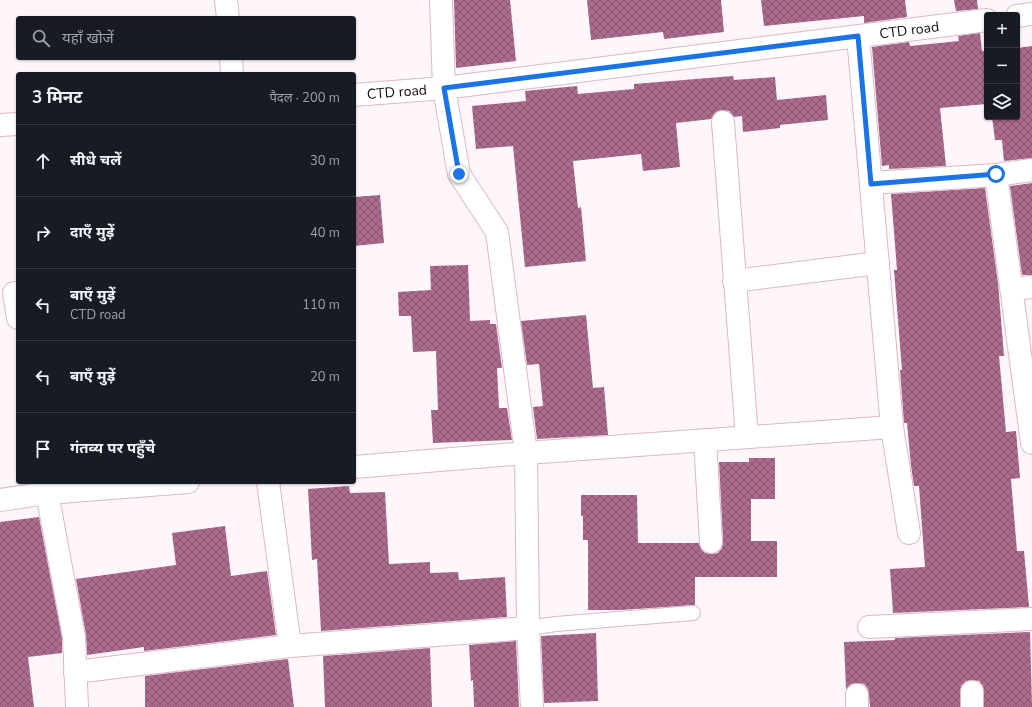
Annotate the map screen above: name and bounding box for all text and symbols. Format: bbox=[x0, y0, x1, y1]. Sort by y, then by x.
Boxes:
map controls bbox=[984, 12, 1020, 120]
button: + bbox=[984, 12, 1020, 48]
search box bbox=[16, 16, 356, 60]
street label: CTD road bbox=[878, 17, 940, 43]
icon: search bbox=[30, 27, 52, 49]
text: यहाँ खोजें bbox=[62, 28, 114, 48]
button: − bbox=[984, 48, 1020, 84]
street label: CTD road bbox=[366, 80, 428, 103]
button: layers bbox=[984, 84, 1020, 120]
text: 3 मिनट bbox=[32, 86, 82, 109]
text: पैदल · 200 m bbox=[269, 89, 340, 107]
icon: ahead bbox=[32, 150, 54, 172]
text: सीधे चलें bbox=[70, 150, 121, 170]
text: 30 m bbox=[310, 152, 340, 170]
route end bbox=[450, 165, 468, 183]
route start bbox=[987, 165, 1005, 183]
icon: right bbox=[32, 222, 54, 244]
text: दाएँ मुड़ें bbox=[70, 222, 114, 242]
text: 40 m bbox=[310, 224, 340, 242]
text: बाएँ मुड़ें bbox=[70, 285, 115, 305]
icon: left bbox=[32, 294, 54, 316]
text: 110 m bbox=[302, 296, 340, 314]
text: CTD road bbox=[70, 306, 126, 324]
icon: left bbox=[32, 366, 54, 388]
text: बाएँ मुड़ें bbox=[70, 366, 115, 386]
text: 20 m bbox=[310, 368, 340, 386]
icon: arrive bbox=[32, 438, 54, 460]
text: गंतव्य पर पहुँचे bbox=[70, 438, 155, 458]

